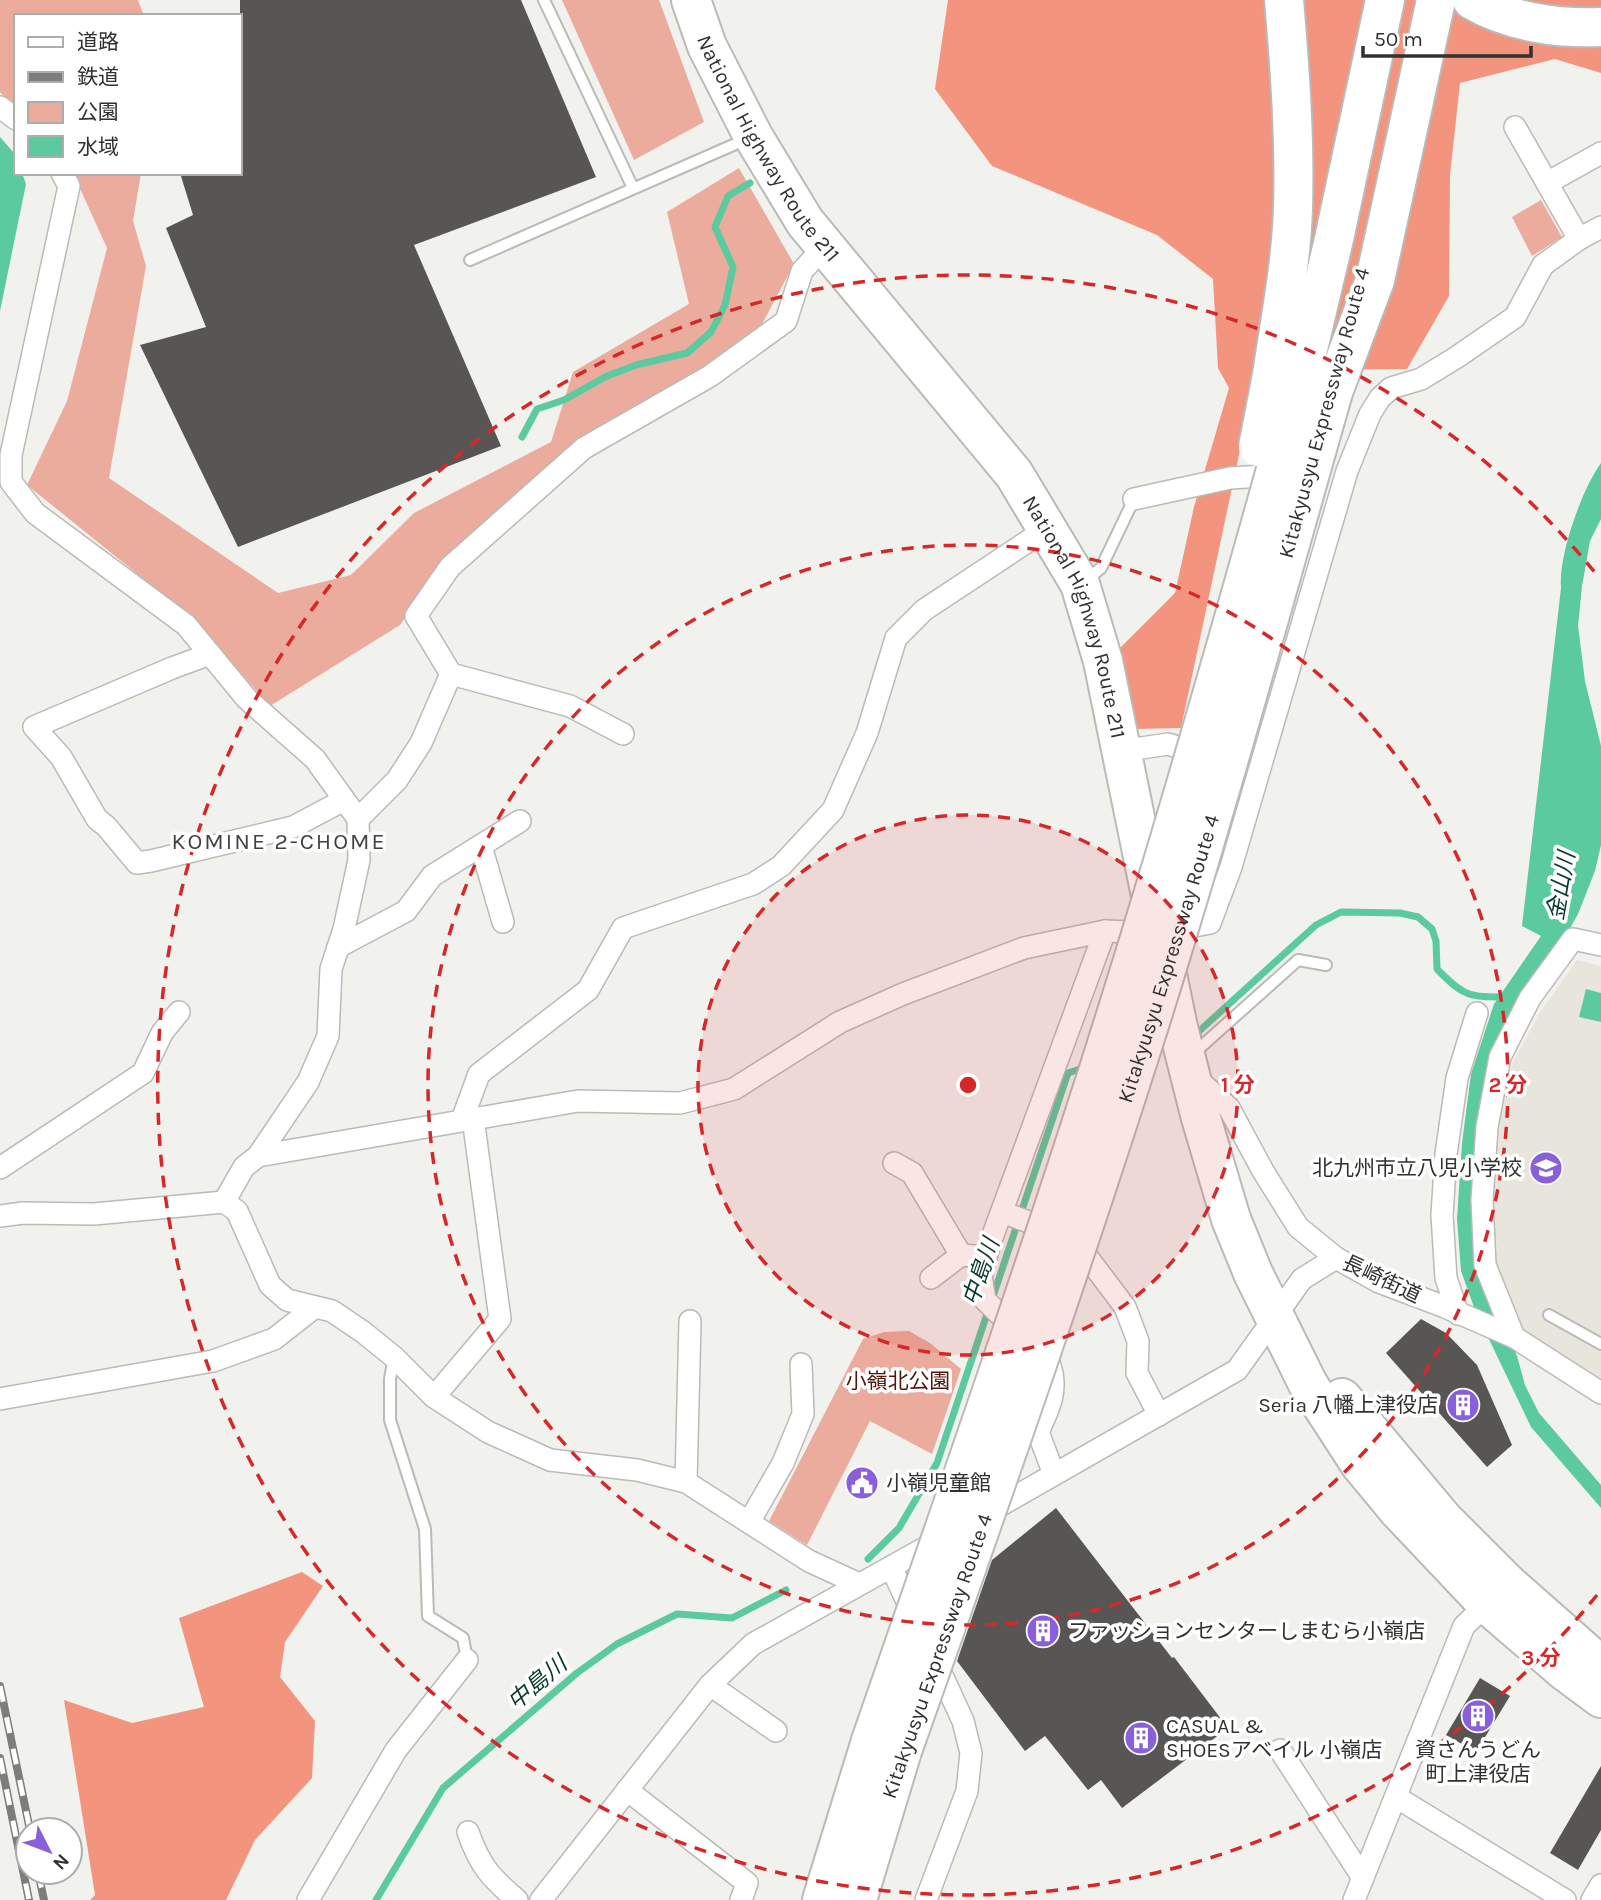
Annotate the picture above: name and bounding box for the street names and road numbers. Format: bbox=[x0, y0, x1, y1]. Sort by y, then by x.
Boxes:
street label: National Highway Route 211 bbox=[692, 32, 845, 266]
street label: Kitakyusyu Expressway Route 4 bbox=[1274, 265, 1374, 561]
street label: National Highway Route 211 bbox=[1018, 491, 1131, 741]
street label: Kitakyusyu Expressway Route 4 bbox=[1113, 812, 1224, 1106]
street label: 長崎街道 bbox=[1339, 1250, 1425, 1308]
street label: Kitakyusyu Expressway Route 4 bbox=[877, 1510, 997, 1802]

